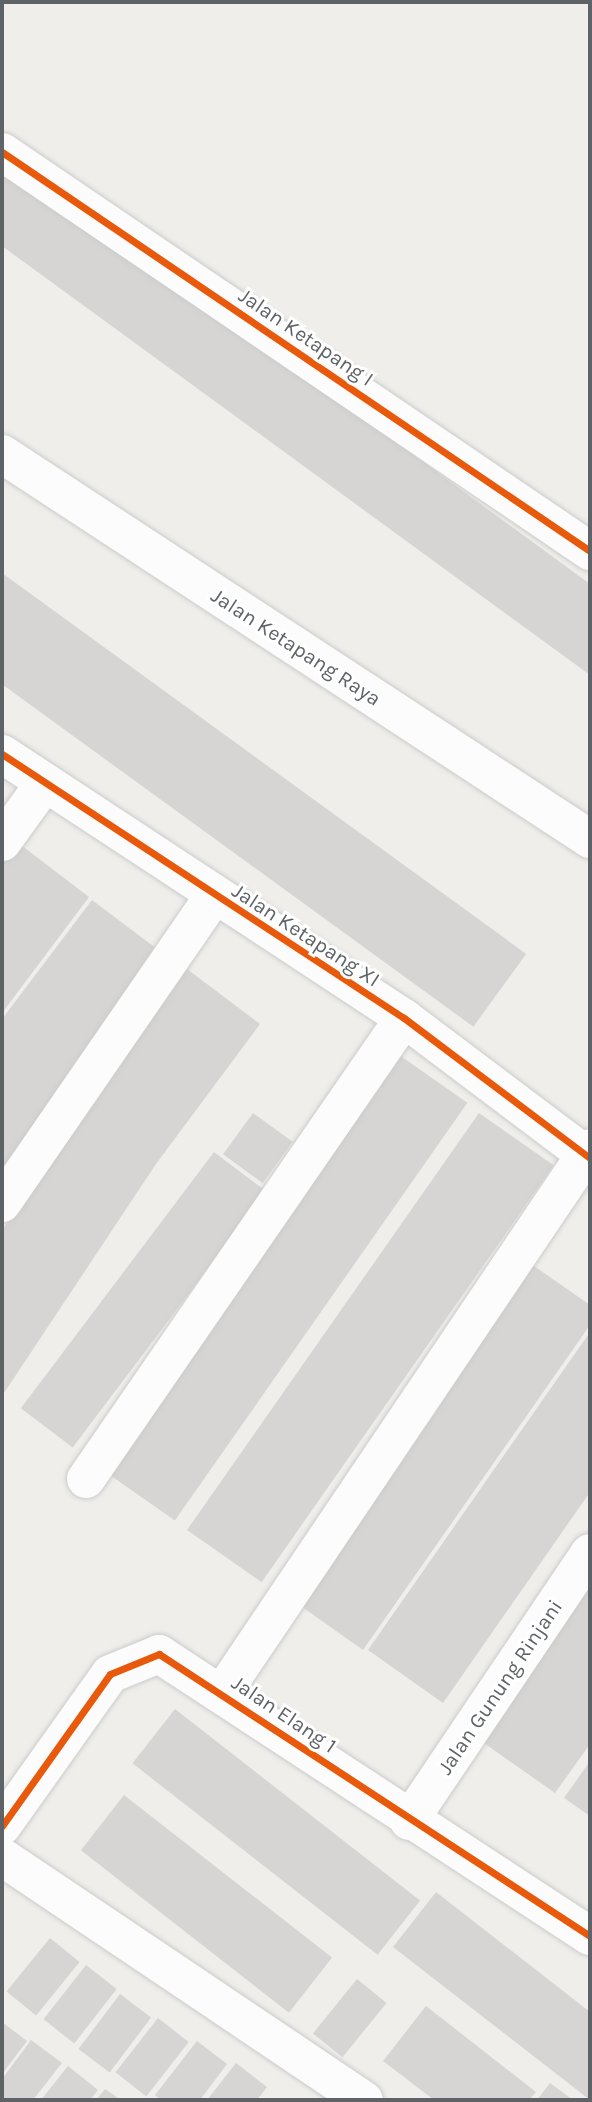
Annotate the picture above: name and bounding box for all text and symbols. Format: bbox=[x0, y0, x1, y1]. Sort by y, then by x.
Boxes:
street label: Jalan Ketapang I bbox=[234, 283, 378, 391]
street label: Jalan Ketapang Raya bbox=[206, 583, 386, 711]
street label: Jalan Ketapang XI bbox=[228, 878, 384, 992]
street label: Jalan Gunung Rinjani bbox=[432, 1595, 568, 1779]
street label: Jalan Elang 1 bbox=[227, 1670, 341, 1758]

